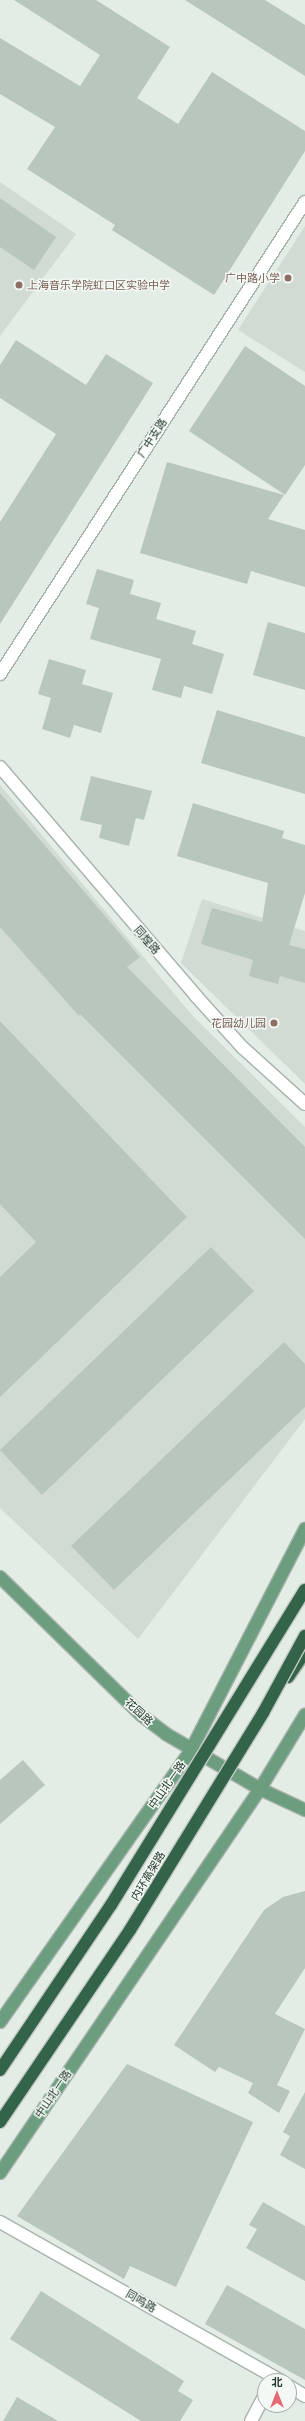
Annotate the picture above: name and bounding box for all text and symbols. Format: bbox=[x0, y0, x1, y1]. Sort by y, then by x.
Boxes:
place label: 广中路小学 bbox=[225, 271, 280, 285]
marker: 广中路小学 bbox=[283, 273, 293, 283]
place label: 上海音乐学院虹口区实验中学 bbox=[27, 278, 170, 292]
marker: 上海音乐学院虹口区实验中学 bbox=[14, 280, 24, 290]
street label: 广中支路 bbox=[134, 416, 170, 460]
street label: 同煌路 bbox=[131, 923, 163, 957]
place label: 花园幼儿园 bbox=[211, 1016, 266, 1030]
marker: 花园幼儿园 bbox=[269, 1018, 279, 1028]
street label: 花园路 bbox=[122, 1696, 156, 1728]
street label: 中山北一路 bbox=[146, 1759, 188, 1811]
street label: 内环高架路 bbox=[128, 1849, 168, 1903]
street label: 中山北一路 bbox=[32, 2068, 74, 2120]
street label: 同鸣路 bbox=[123, 2287, 159, 2315]
north arrow bbox=[257, 2373, 297, 2413]
text: 北 bbox=[272, 2374, 283, 2389]

